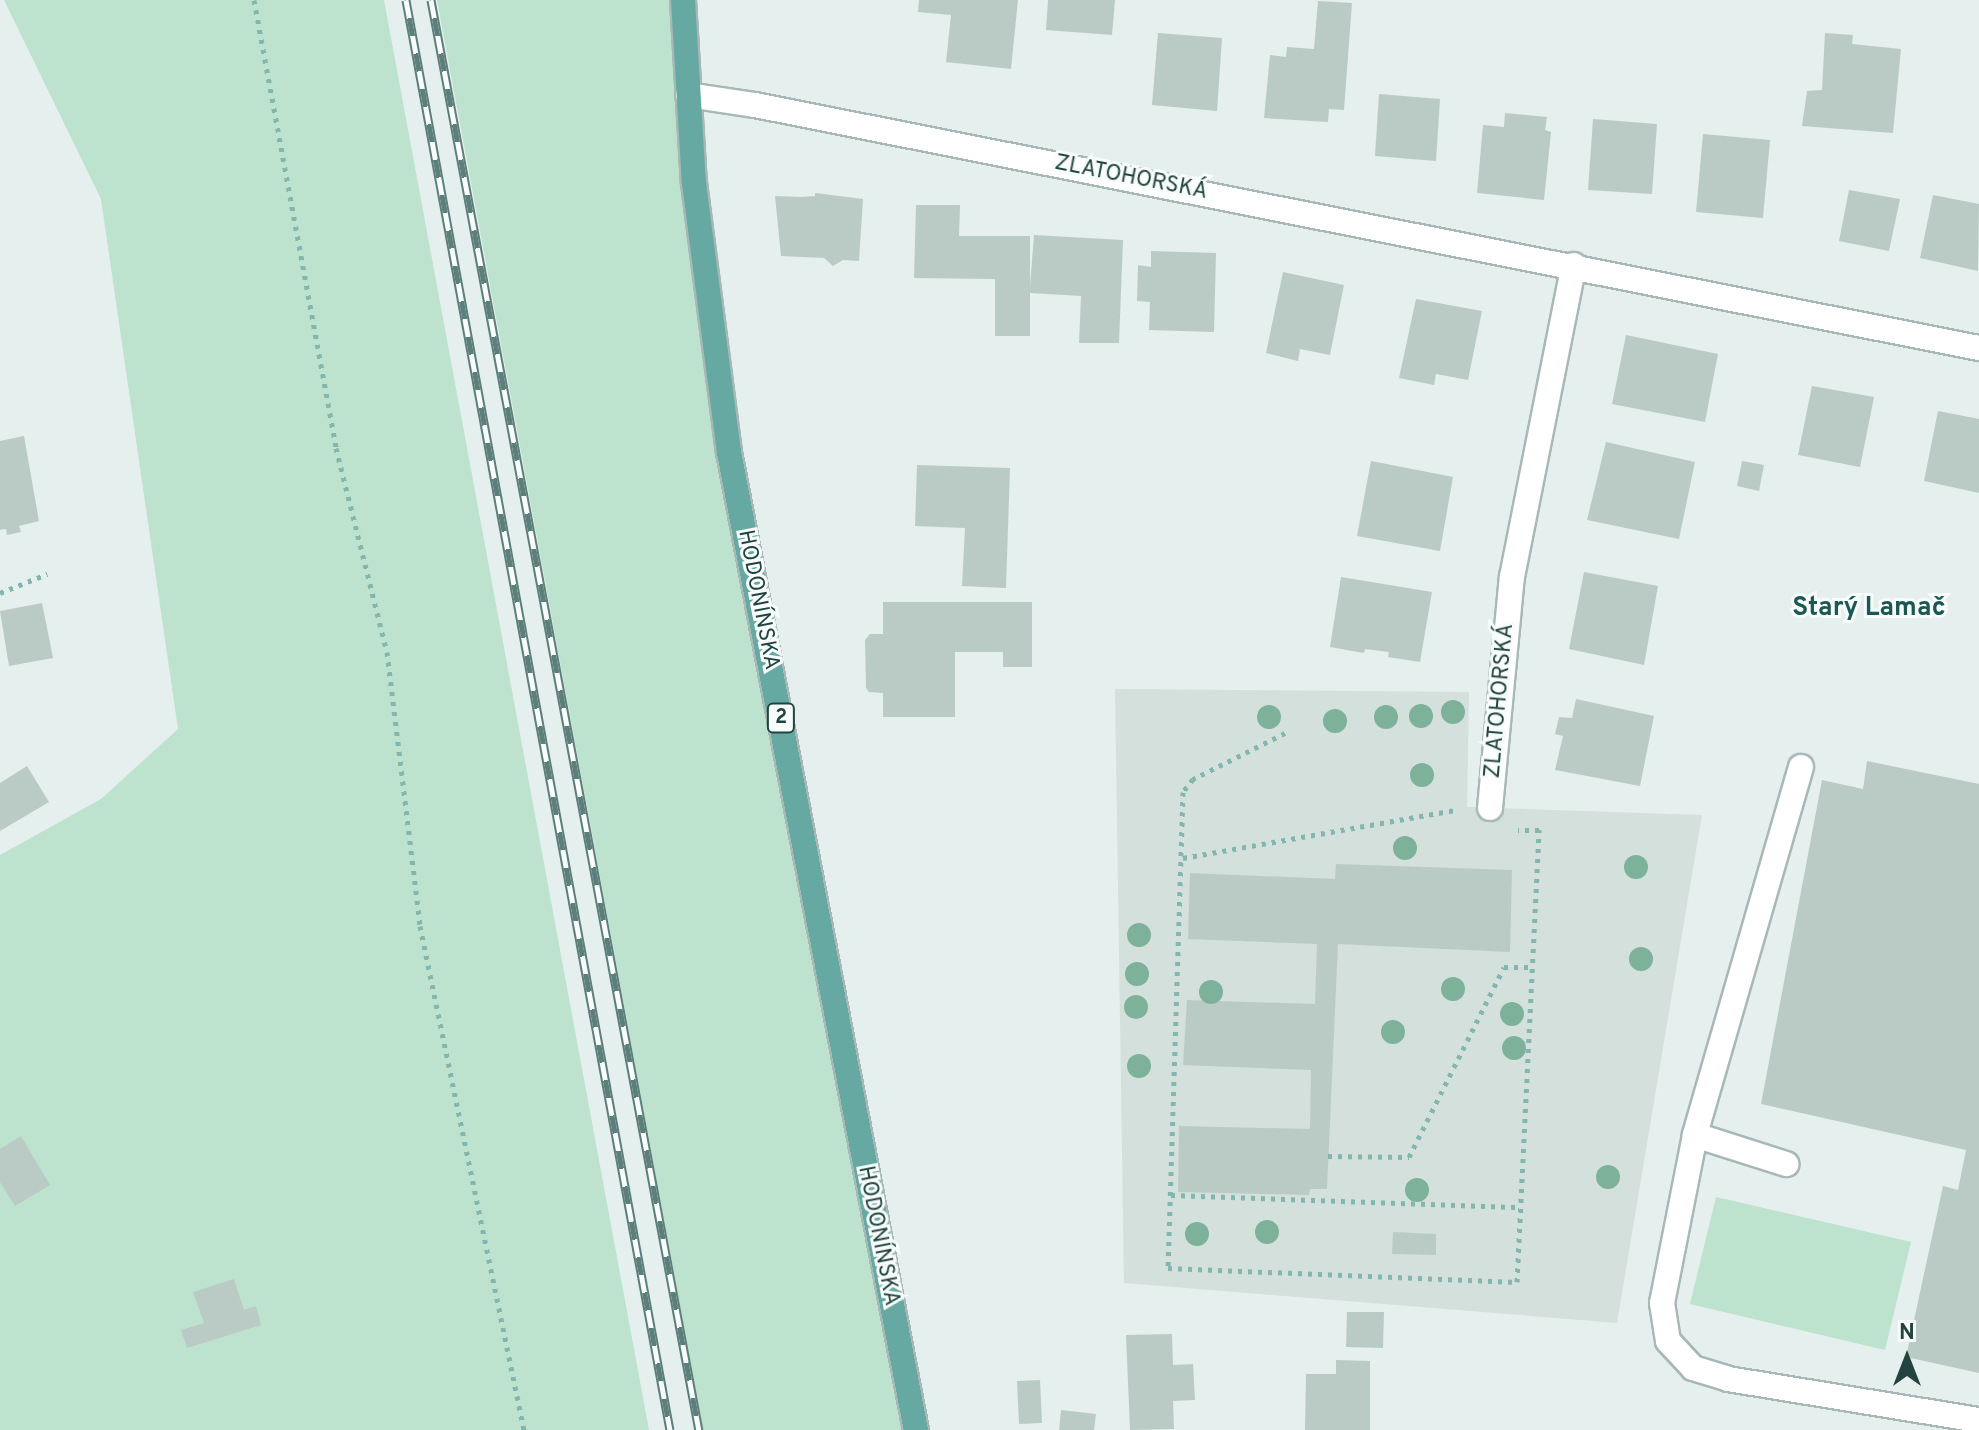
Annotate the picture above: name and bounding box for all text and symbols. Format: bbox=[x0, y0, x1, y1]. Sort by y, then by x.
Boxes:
street label: ZLATOHORSKÁ bbox=[1052, 150, 1210, 206]
street label: HODONÍNSKA bbox=[731, 528, 785, 672]
district label: Starý Lamač bbox=[1792, 593, 1946, 625]
street label: ZLATOHORSKÁ bbox=[1480, 623, 1520, 779]
road number: 2 bbox=[765, 702, 797, 734]
street label: HODONÍNSKA bbox=[851, 1164, 905, 1308]
north arrow bbox=[1867, 1318, 1947, 1398]
text: N bbox=[1899, 1320, 1915, 1347]

